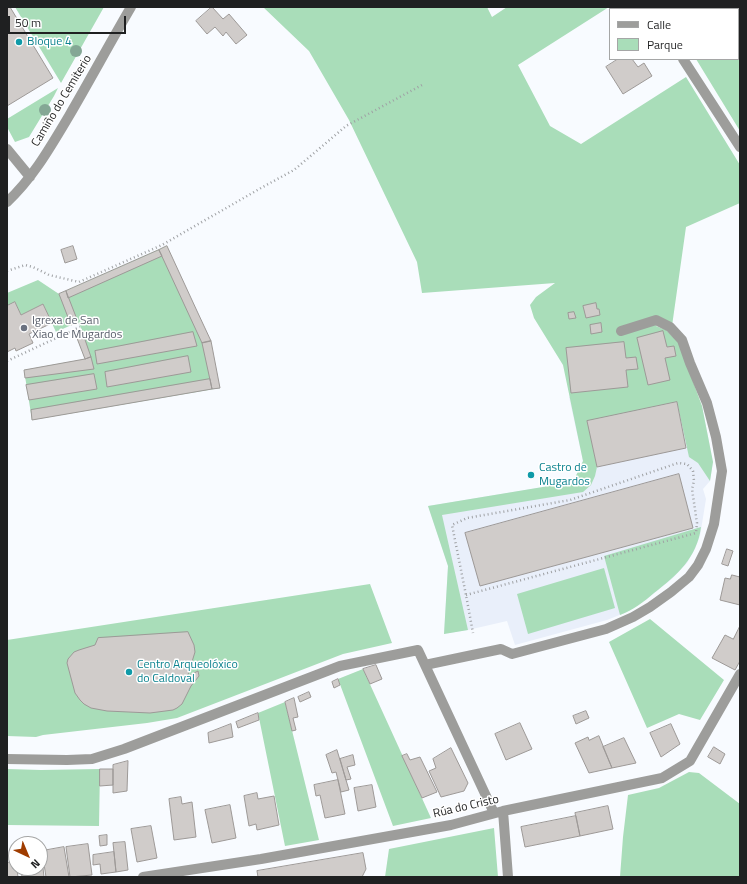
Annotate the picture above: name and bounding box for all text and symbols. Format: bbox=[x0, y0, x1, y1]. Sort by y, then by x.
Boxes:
scale bar bbox=[10, 8, 128, 34]
legend bbox=[609, 8, 739, 60]
text: 50 m bbox=[15, 13, 41, 32]
text: Calle bbox=[647, 15, 671, 34]
place label: Bloque 4 bbox=[27, 35, 72, 49]
text: Parque bbox=[647, 35, 683, 54]
marker: Bloque 4 bbox=[14, 37, 24, 47]
street label: Camiño do Cemiterio bbox=[29, 53, 95, 149]
place label: Igrexa de San Xiao de Mugardos bbox=[32, 314, 122, 342]
marker: Igrexa de San Xiao de Mugardos bbox=[19, 323, 29, 333]
place label: Castro de Mugardos bbox=[539, 461, 590, 489]
marker: Castro de Mugardos bbox=[526, 470, 536, 480]
place label: Centro Arqueolóxico do Caldoval bbox=[137, 658, 238, 686]
marker: Centro Arqueolóxico do Caldoval bbox=[124, 667, 134, 677]
street label: Rúa do Cristo bbox=[432, 792, 500, 822]
north arrow bbox=[8, 836, 48, 876]
text: N bbox=[27, 856, 44, 872]

